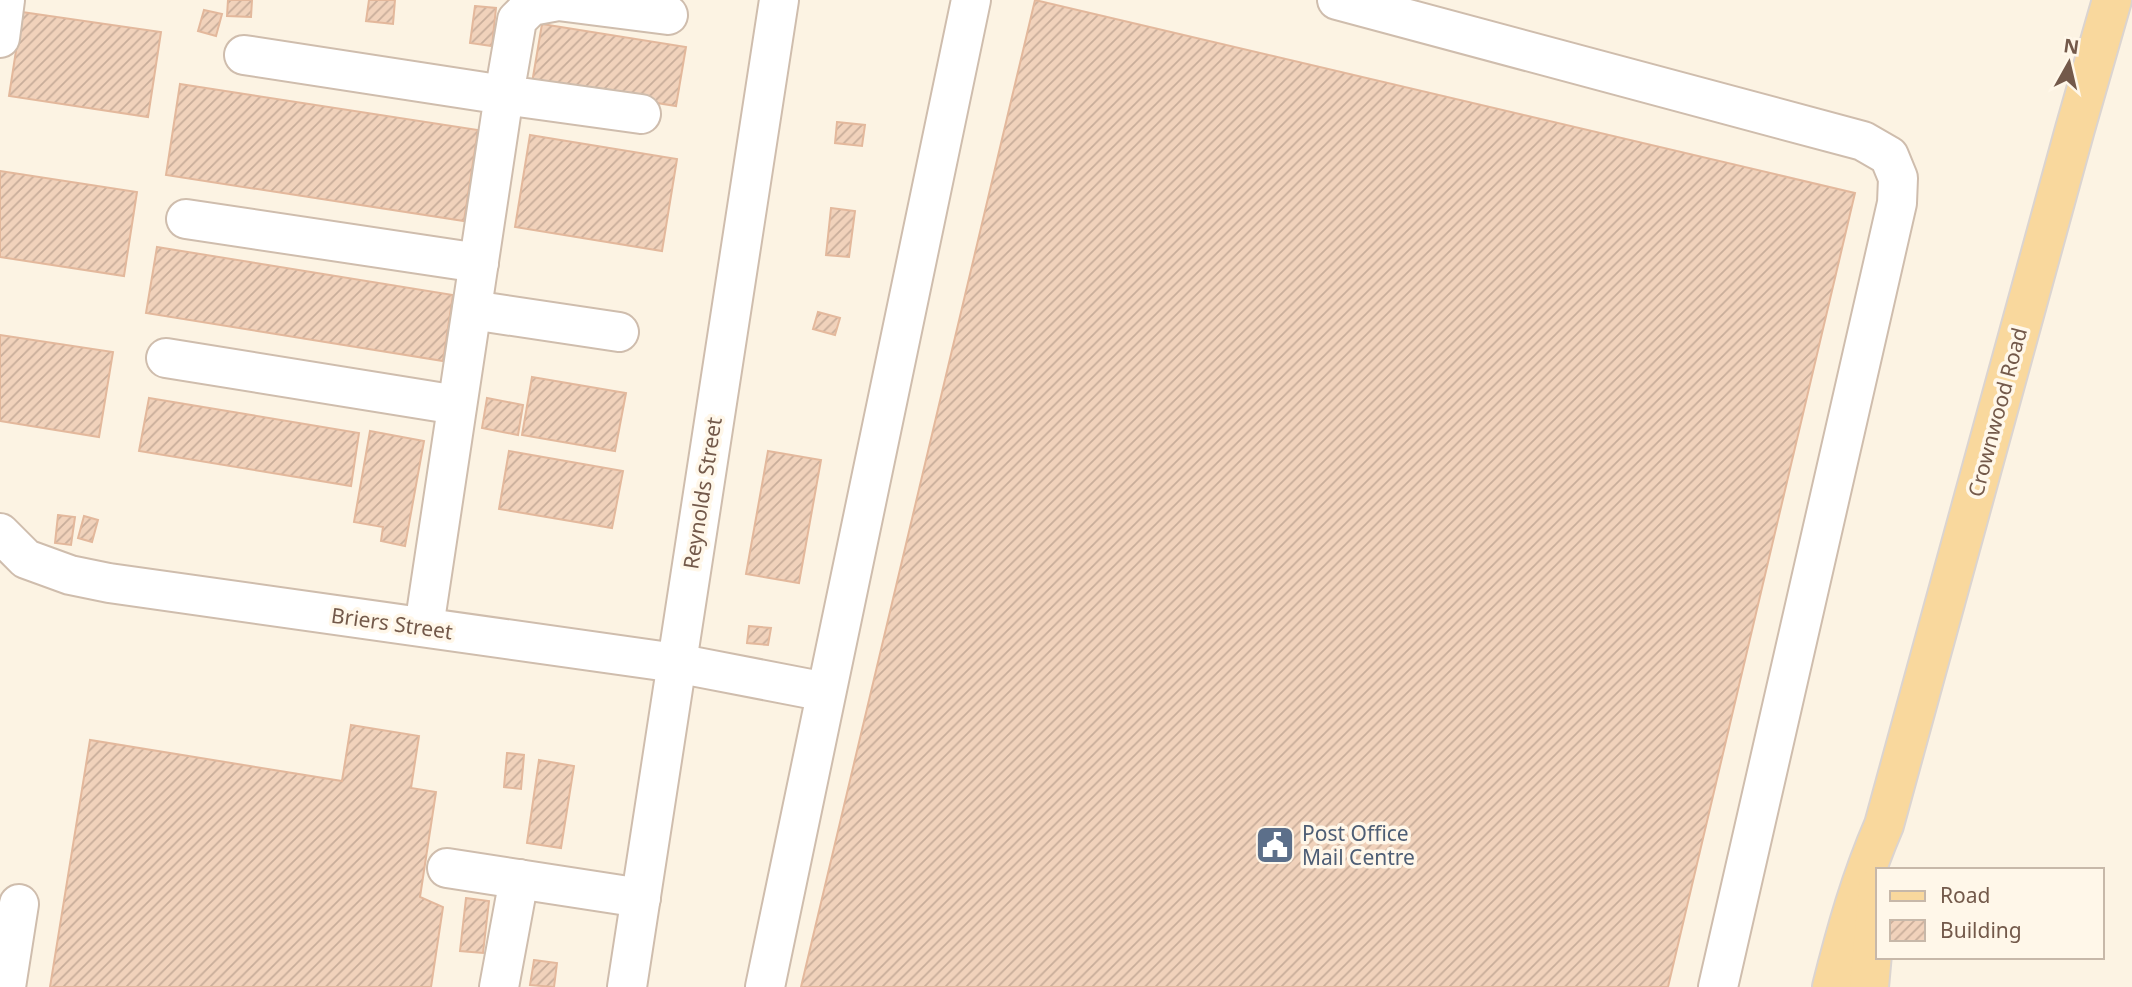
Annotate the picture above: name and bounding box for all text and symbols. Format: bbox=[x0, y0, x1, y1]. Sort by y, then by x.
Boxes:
north arrow bbox=[2034, 28, 2104, 98]
text: N bbox=[2062, 32, 2081, 60]
street label: Crownwood Road bbox=[1961, 324, 2033, 500]
street label: Reynolds Street bbox=[676, 415, 728, 571]
street label: Briers Street bbox=[329, 601, 455, 645]
place label: Post Office Mail Centre bbox=[1302, 819, 1415, 871]
public building icon: Post Office Mail Centre bbox=[1254, 824, 1296, 866]
legend bbox=[1876, 868, 2104, 959]
text: Road bbox=[1940, 881, 1990, 909]
text: Building bbox=[1940, 916, 2022, 944]

